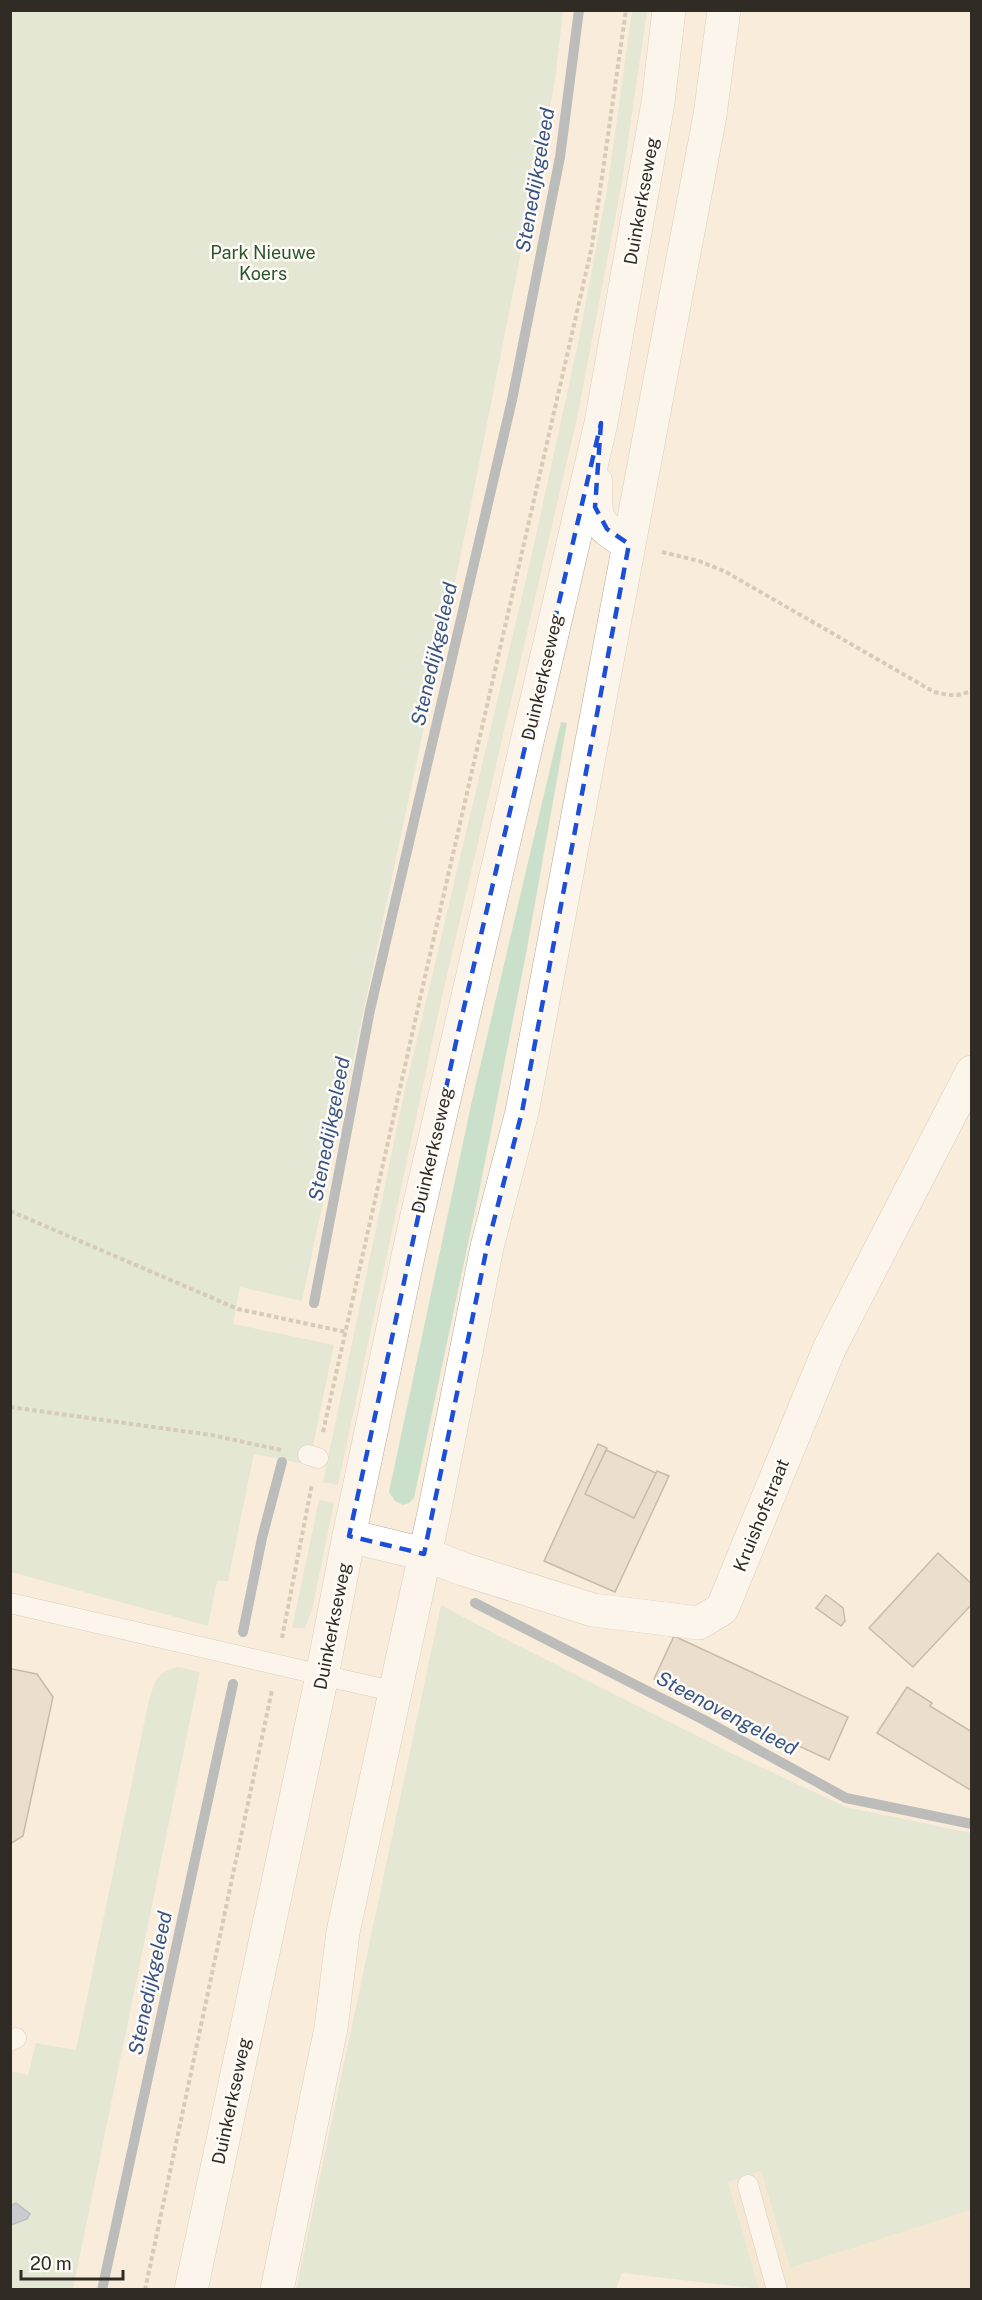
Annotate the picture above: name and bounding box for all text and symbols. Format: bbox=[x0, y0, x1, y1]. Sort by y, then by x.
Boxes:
water label: Stenedijkgeleed bbox=[510, 105, 560, 254]
street label: Duinkerkseweg bbox=[619, 136, 663, 266]
park label: Park Nieuwe Koers bbox=[210, 242, 316, 284]
water label: Stenedijkgeleed bbox=[406, 580, 462, 728]
street label: Duinkerkseweg bbox=[517, 612, 567, 742]
water label: Stenedijkgeleed bbox=[303, 1054, 355, 1203]
street label: Duinkerkseweg bbox=[407, 1085, 457, 1215]
street label: Kruishofstraat bbox=[729, 1456, 793, 1574]
street label: Duinkerkseweg bbox=[309, 1561, 355, 1691]
water label: Steenovengeleed bbox=[652, 1666, 802, 1760]
water label: Stenedijkgeleed bbox=[123, 1908, 177, 2057]
street label: Duinkerkseweg bbox=[207, 2036, 255, 2166]
scale bar bbox=[21, 2243, 123, 2281]
text: 20 m bbox=[30, 2253, 72, 2274]

